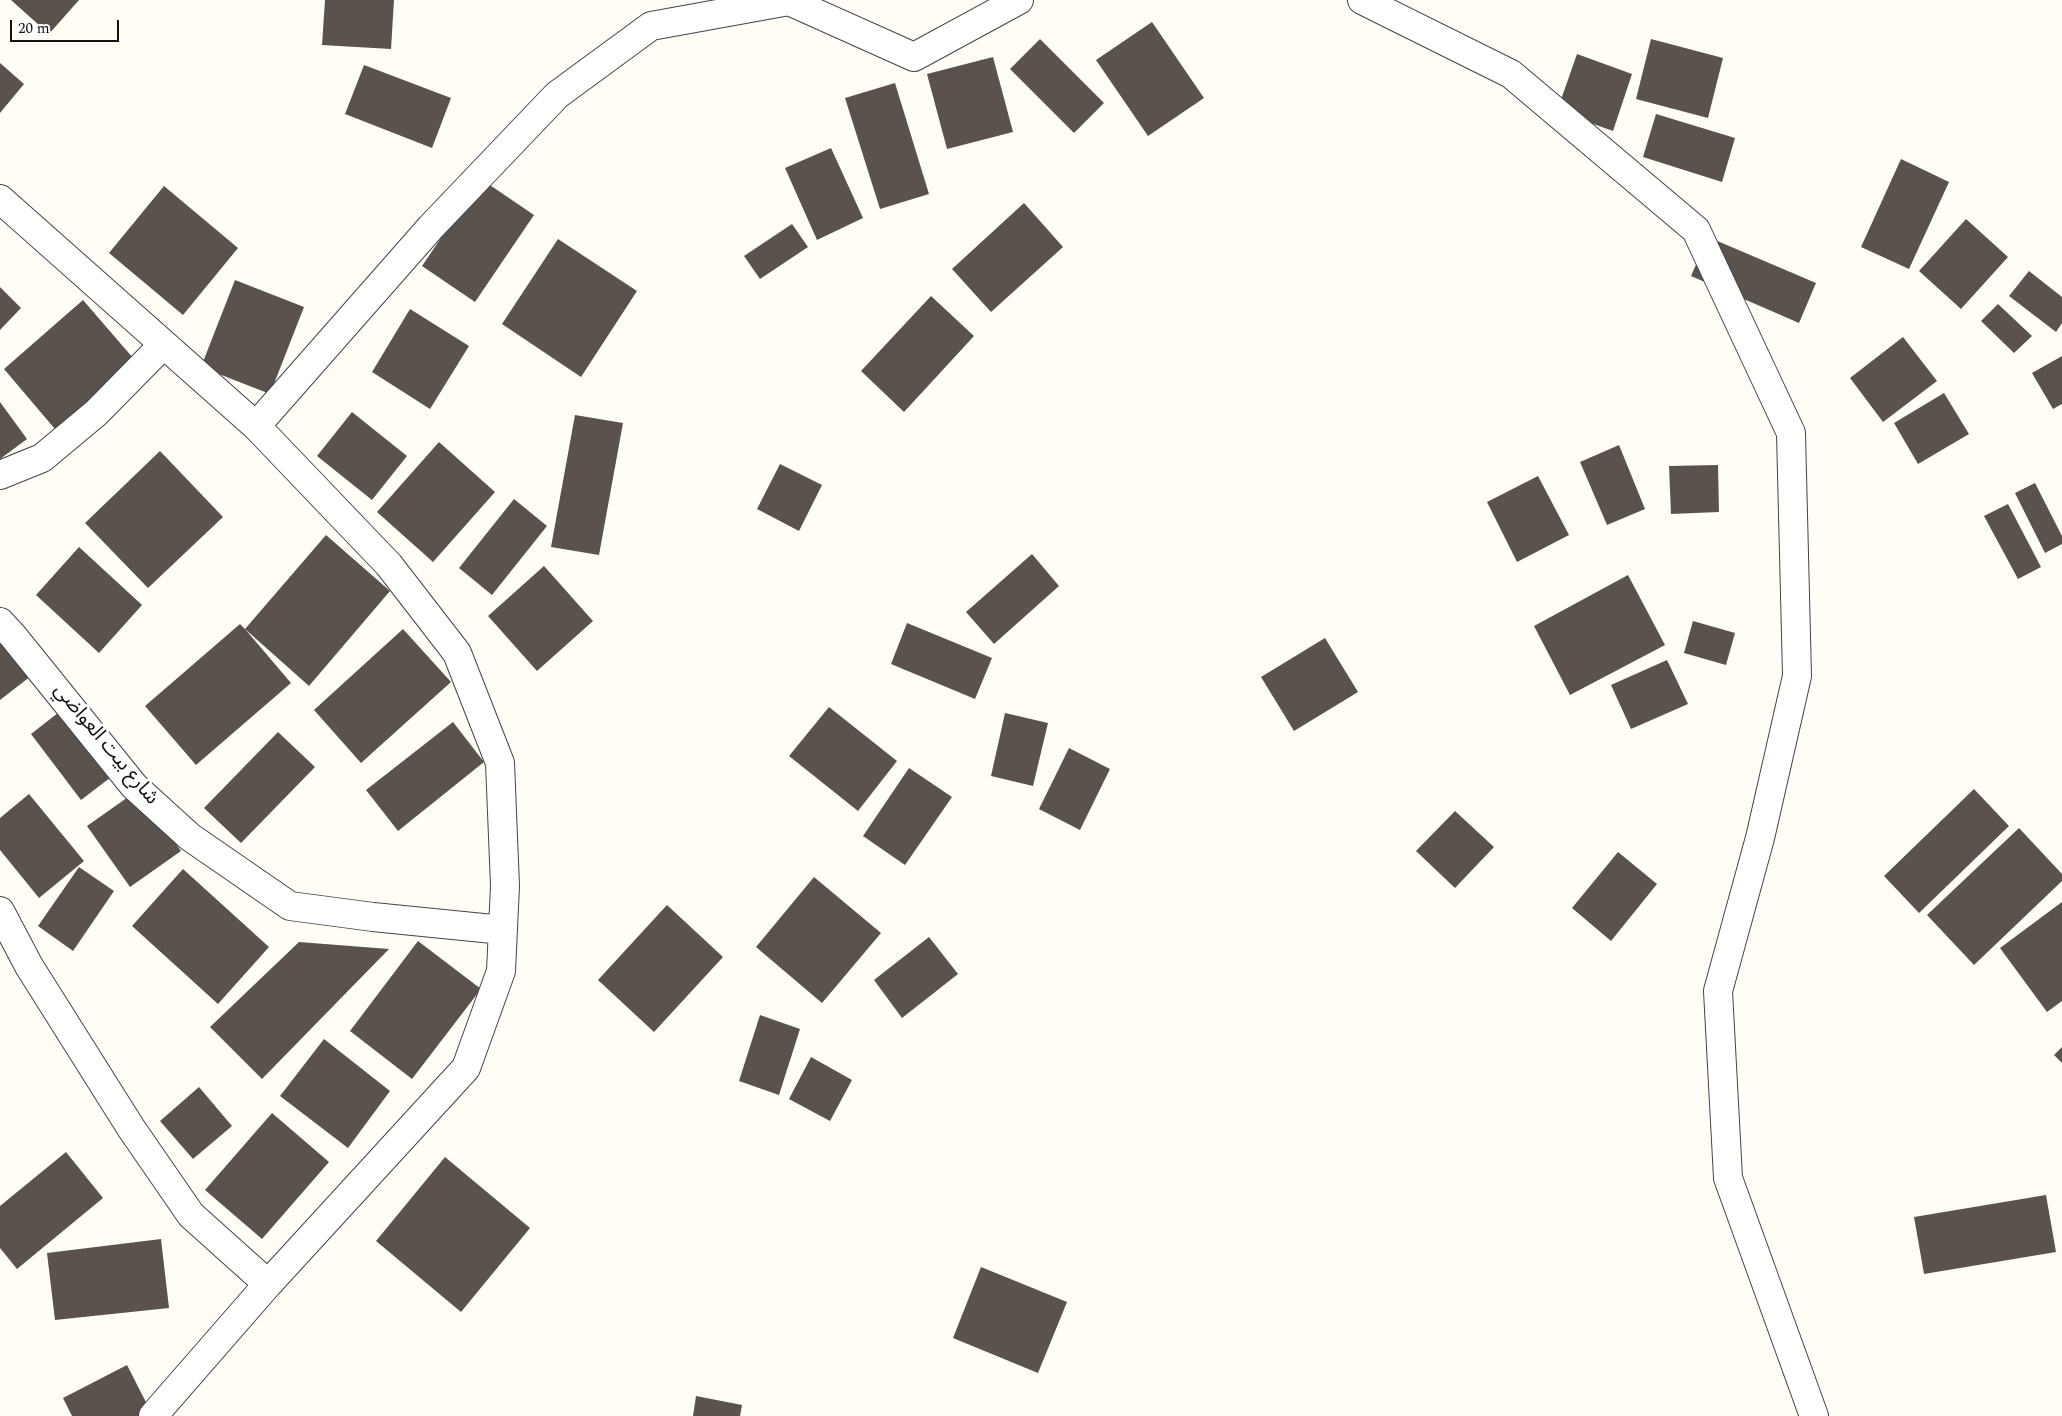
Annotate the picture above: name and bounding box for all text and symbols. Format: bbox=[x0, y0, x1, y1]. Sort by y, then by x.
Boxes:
scale bar bbox=[12, 10, 121, 42]
text: 20 m bbox=[18, 17, 50, 40]
street label: شارع بيت العواضي bbox=[47, 679, 163, 811]

